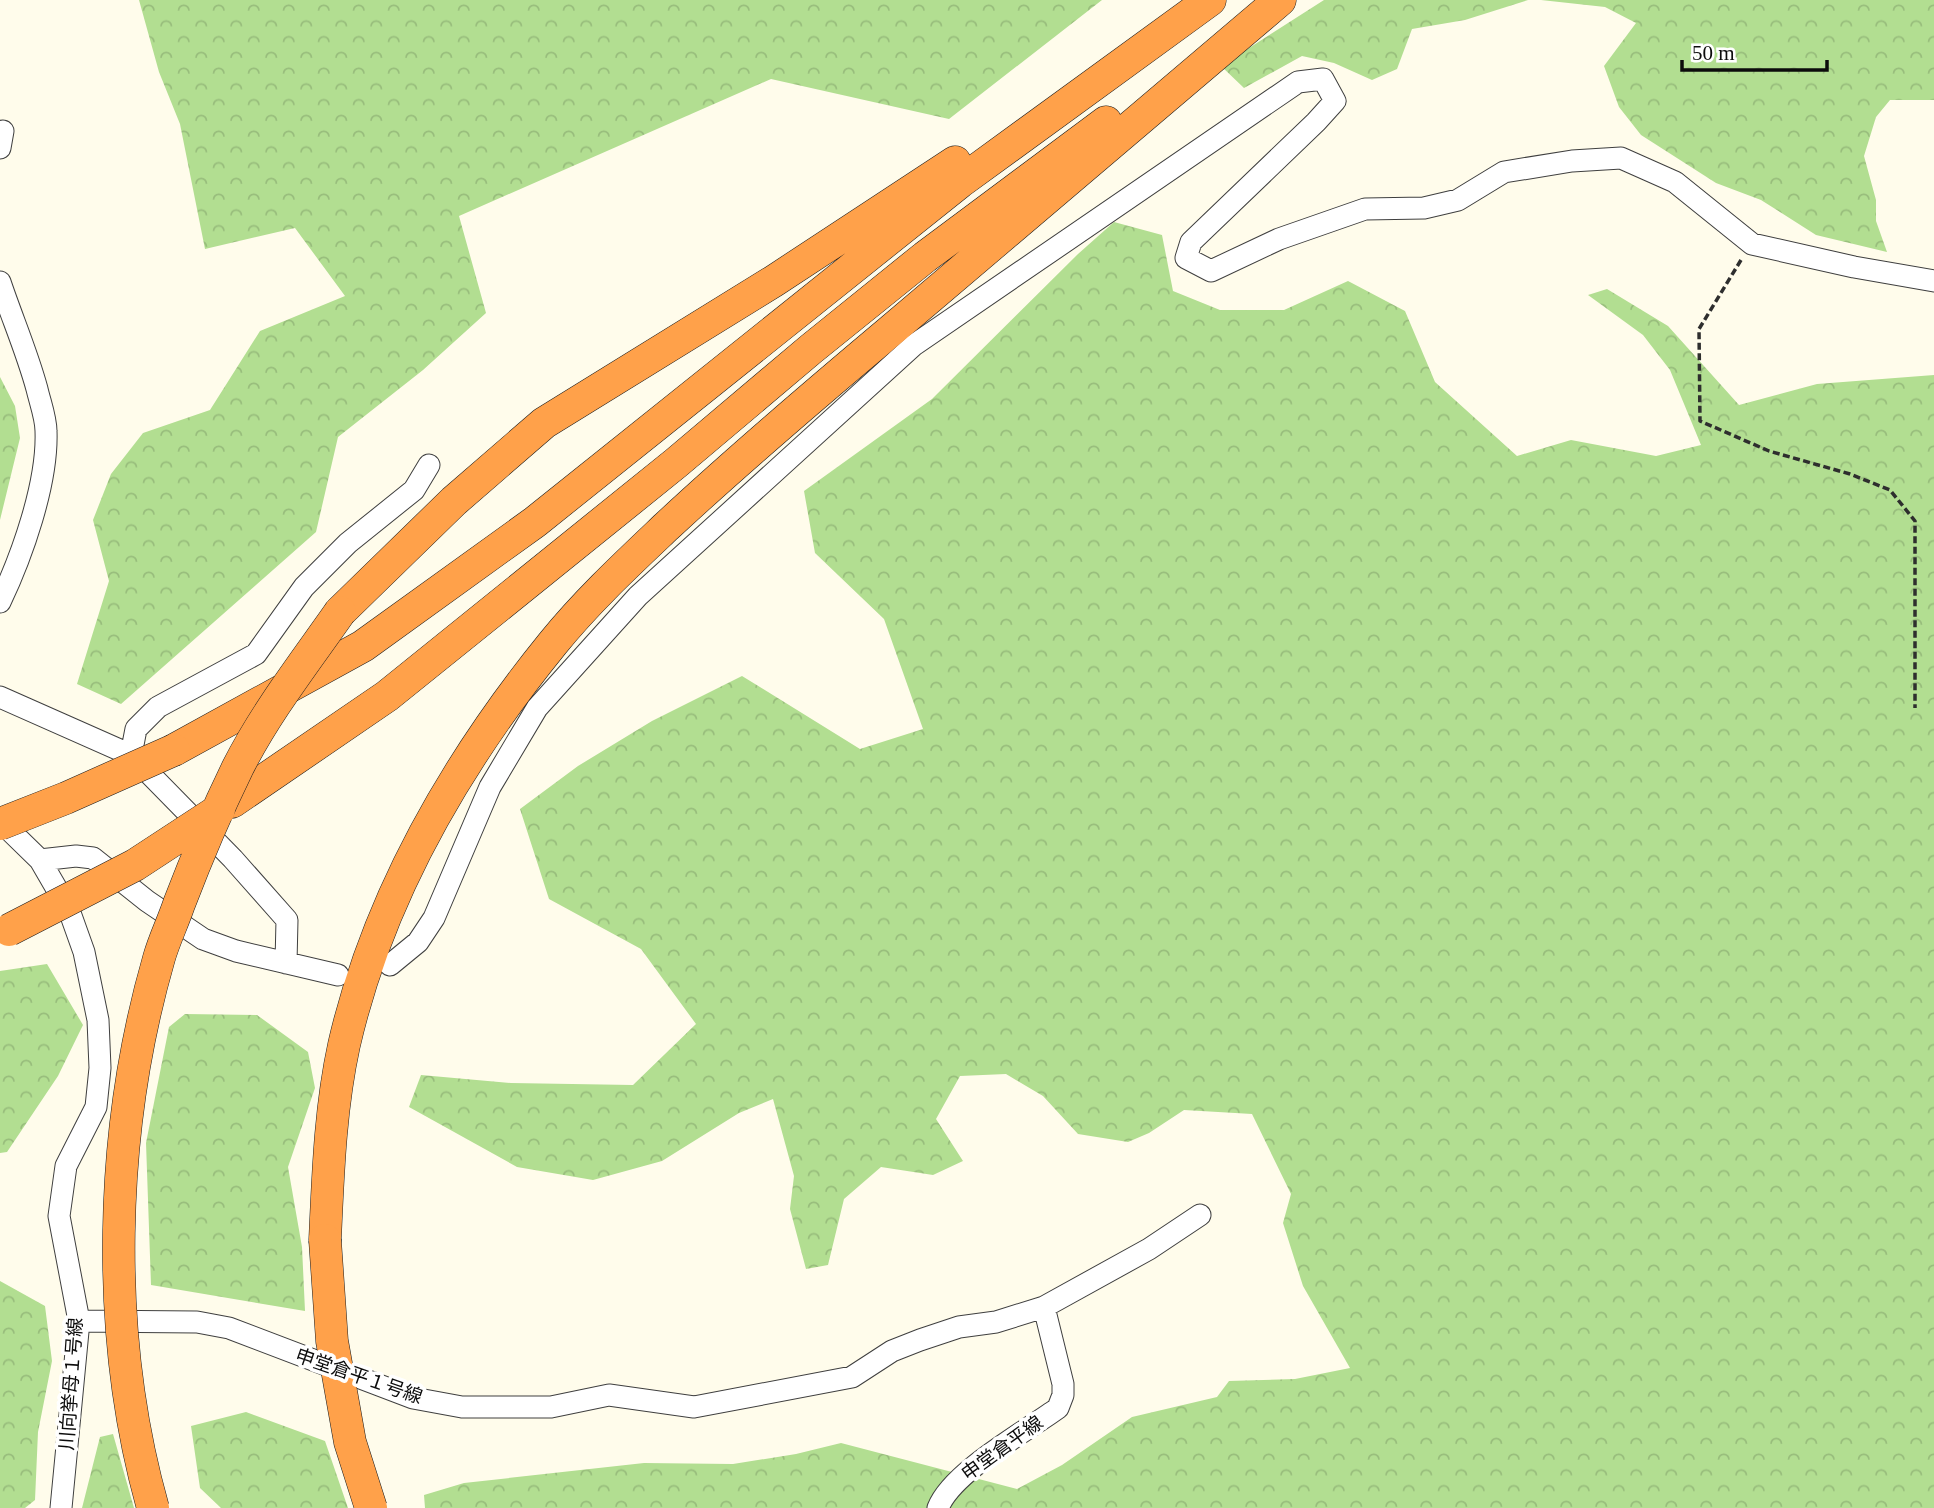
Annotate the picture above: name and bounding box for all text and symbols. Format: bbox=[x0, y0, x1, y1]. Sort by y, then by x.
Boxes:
scale bar bbox=[1682, 28, 1827, 72]
text: 50 m bbox=[1692, 41, 1735, 65]
street label: 川向挙母１号線 bbox=[56, 1317, 86, 1451]
street label: 申堂倉平１号線 bbox=[293, 1344, 425, 1408]
street label: 申堂倉平線 bbox=[957, 1412, 1047, 1484]

